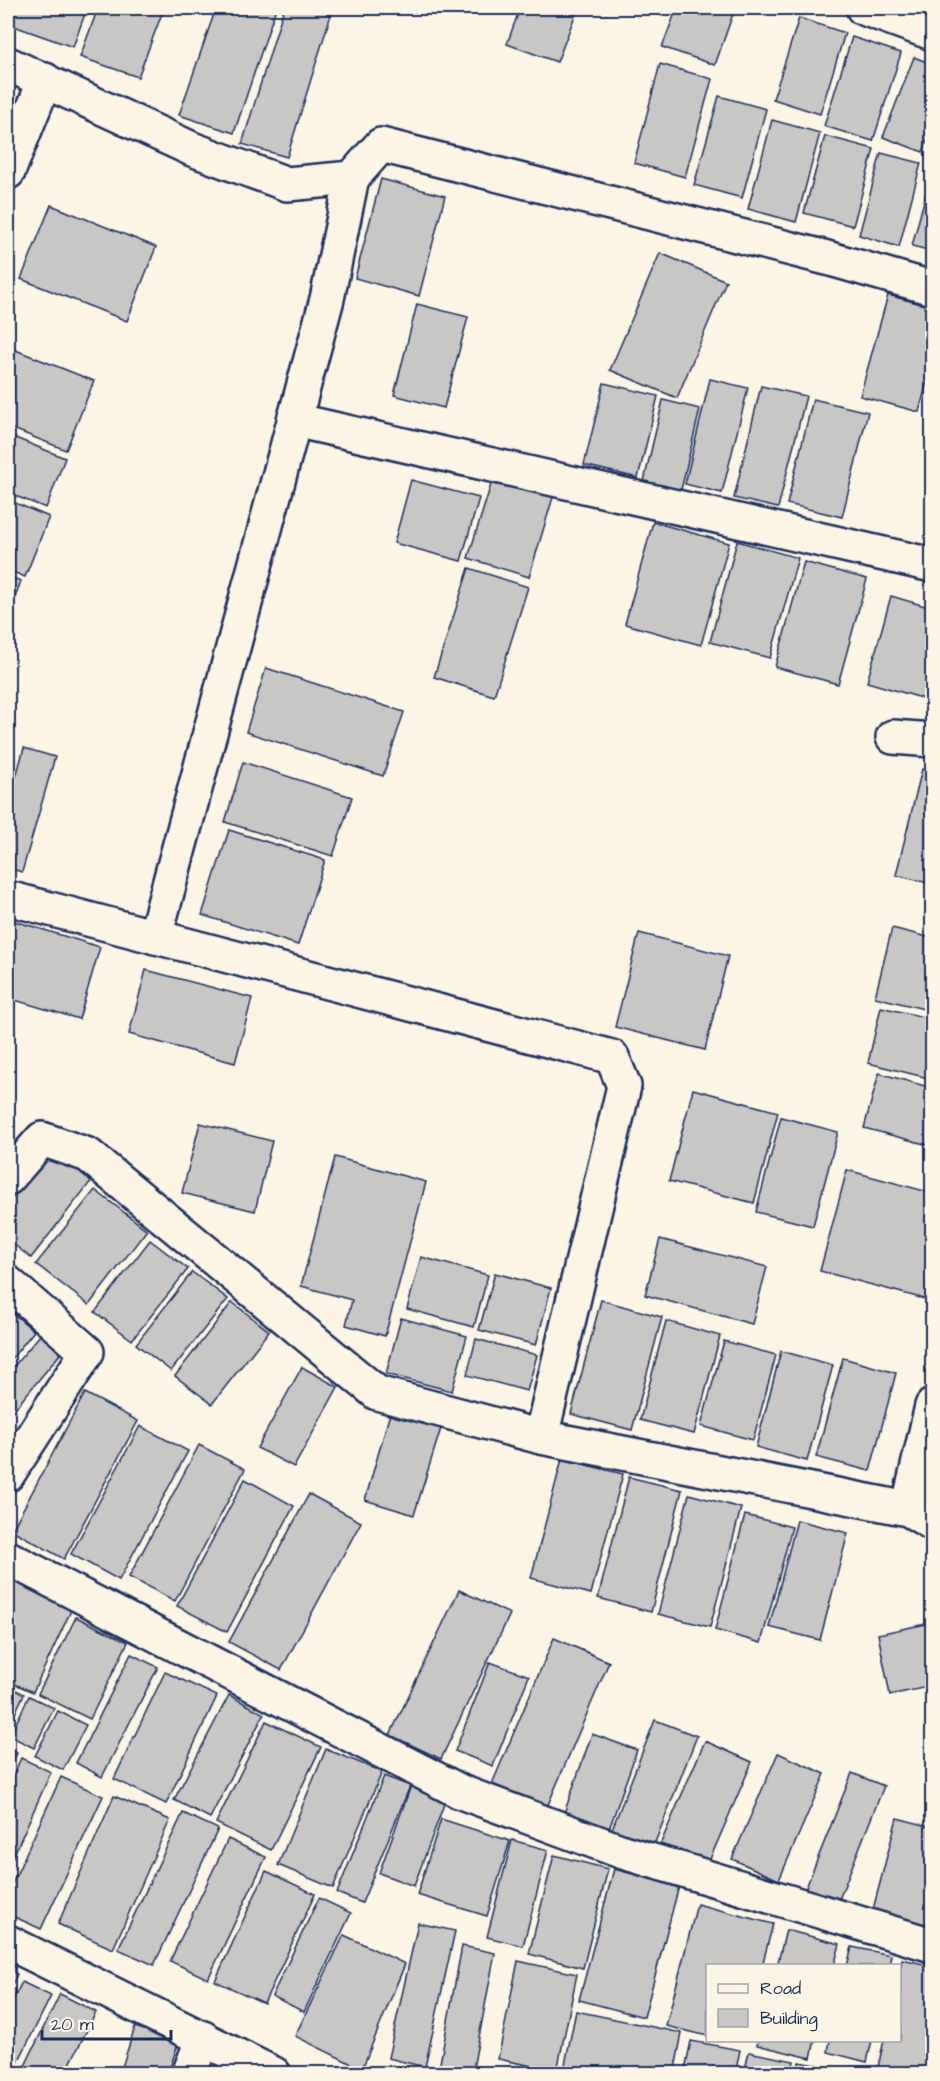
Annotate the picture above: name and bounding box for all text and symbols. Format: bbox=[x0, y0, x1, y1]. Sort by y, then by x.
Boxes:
legend bbox=[706, 1964, 901, 2042]
text: Road bbox=[760, 1976, 801, 2001]
scale bar bbox=[42, 2003, 171, 2041]
text: Building bbox=[760, 2006, 818, 2032]
text: 20 m bbox=[51, 2012, 94, 2037]

